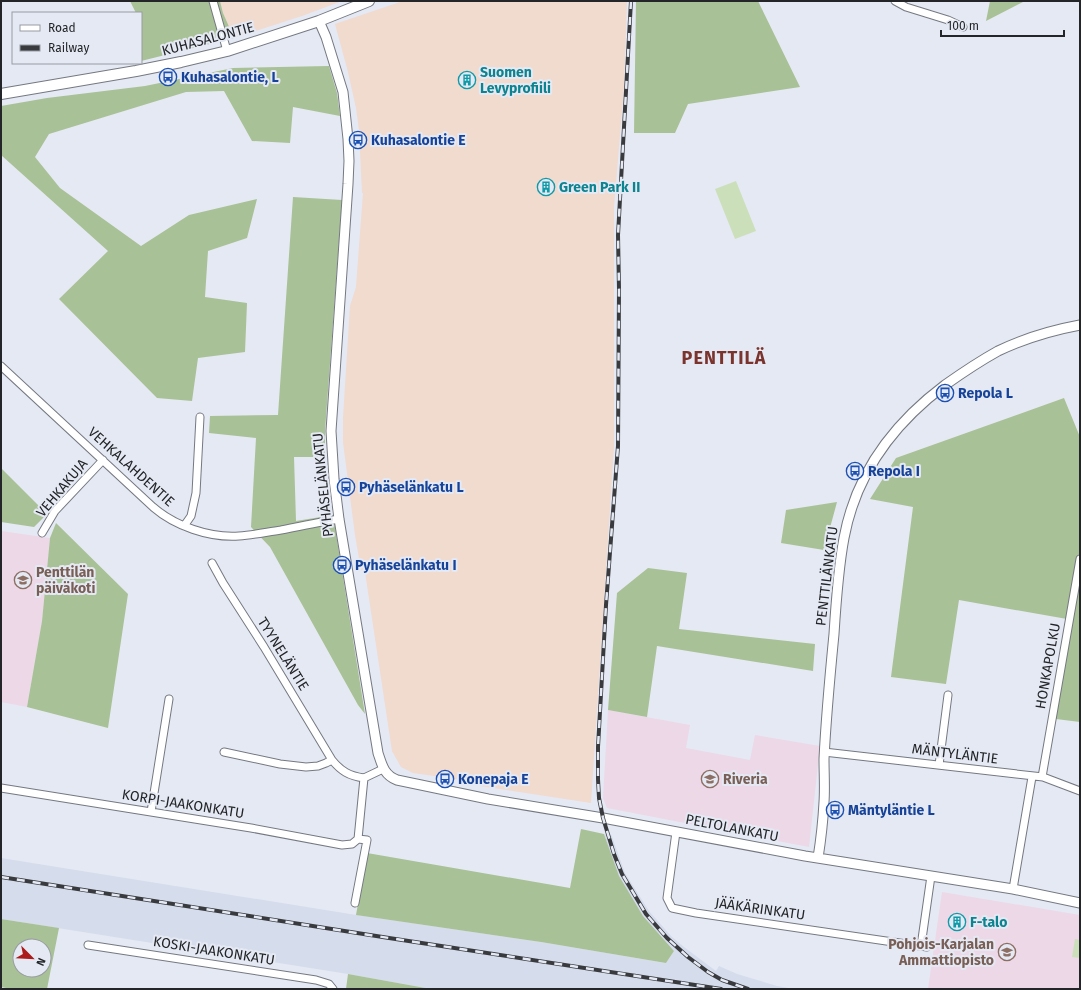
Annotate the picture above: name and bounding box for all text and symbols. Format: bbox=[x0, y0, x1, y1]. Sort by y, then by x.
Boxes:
legend bbox=[12, 12, 142, 64]
scale bar bbox=[941, 12, 1064, 38]
street label: KUHASALONTIE bbox=[160, 18, 256, 60]
text: 100 m bbox=[947, 19, 979, 33]
text: Road bbox=[48, 21, 76, 35]
text: Railway bbox=[48, 41, 89, 55]
place label: Suomen Levyprofiili bbox=[480, 64, 551, 97]
bus stop icon: Kuhasalontie, L bbox=[158, 67, 178, 87]
place label: Kuhasalontie, L bbox=[181, 69, 279, 86]
building icon: Suomen Levyprofiili bbox=[457, 70, 477, 90]
bus stop icon: Kuhasalontie E bbox=[348, 130, 368, 150]
place label: Kuhasalontie E bbox=[371, 132, 466, 149]
building icon: Green Park II bbox=[536, 177, 556, 197]
place label: Green Park II bbox=[559, 179, 640, 196]
district label: PENTTILÄ bbox=[682, 347, 766, 369]
bus stop icon: Repola L bbox=[935, 383, 955, 403]
place label: Repola L bbox=[958, 385, 1013, 402]
street label: VEHKALAHDENTIE bbox=[84, 424, 178, 510]
street label: PYHÄSELÄNKATU bbox=[309, 432, 337, 538]
street label: VEHKAKUJA bbox=[33, 455, 91, 521]
bus stop icon: Repola I bbox=[845, 461, 865, 481]
place label: Repola I bbox=[868, 463, 920, 480]
bus stop icon: Pyhäselänkatu L bbox=[336, 477, 356, 497]
place label: Pyhäselänkatu L bbox=[359, 479, 464, 496]
street label: PENTTILÄNKATU bbox=[812, 525, 842, 627]
bus stop icon: Pyhäselänkatu I bbox=[332, 555, 352, 575]
place label: Pyhäselänkatu I bbox=[355, 557, 457, 574]
place label: Penttilän päiväkoti bbox=[36, 564, 96, 597]
school or university icon: Penttilän päiväkoti bbox=[13, 570, 33, 590]
street label: TYYNELÄNTIE bbox=[254, 614, 312, 694]
street label: HONKAPOLKU bbox=[1032, 622, 1064, 710]
street label: MÄNTYLÄNTIE bbox=[911, 740, 999, 768]
bus stop icon: Konepaja E bbox=[435, 769, 455, 789]
school or university icon: Riveria bbox=[700, 769, 720, 789]
place label: Konepaja E bbox=[458, 771, 529, 788]
place label: Riveria bbox=[723, 771, 768, 788]
street label: KORPI-JAAKONKATU bbox=[121, 786, 245, 822]
bus stop icon: Mäntyläntie L bbox=[825, 800, 845, 820]
place label: Mäntyläntie L bbox=[848, 802, 935, 819]
street label: PELTOLANKATU bbox=[684, 811, 780, 845]
street label: JÄÄKÄRINKATU bbox=[714, 894, 806, 924]
building icon: F-talo bbox=[947, 912, 967, 932]
place label: F-talo bbox=[970, 914, 1007, 931]
street label: KOSKI-JAAKONKATU bbox=[152, 933, 276, 969]
place label: Pohjois-Karjalan Ammattiopisto bbox=[888, 936, 994, 969]
north arrow bbox=[12, 938, 52, 978]
school or university icon: Pohjois-Karjalan Ammattiopisto bbox=[997, 942, 1017, 962]
text: N bbox=[33, 956, 48, 968]

